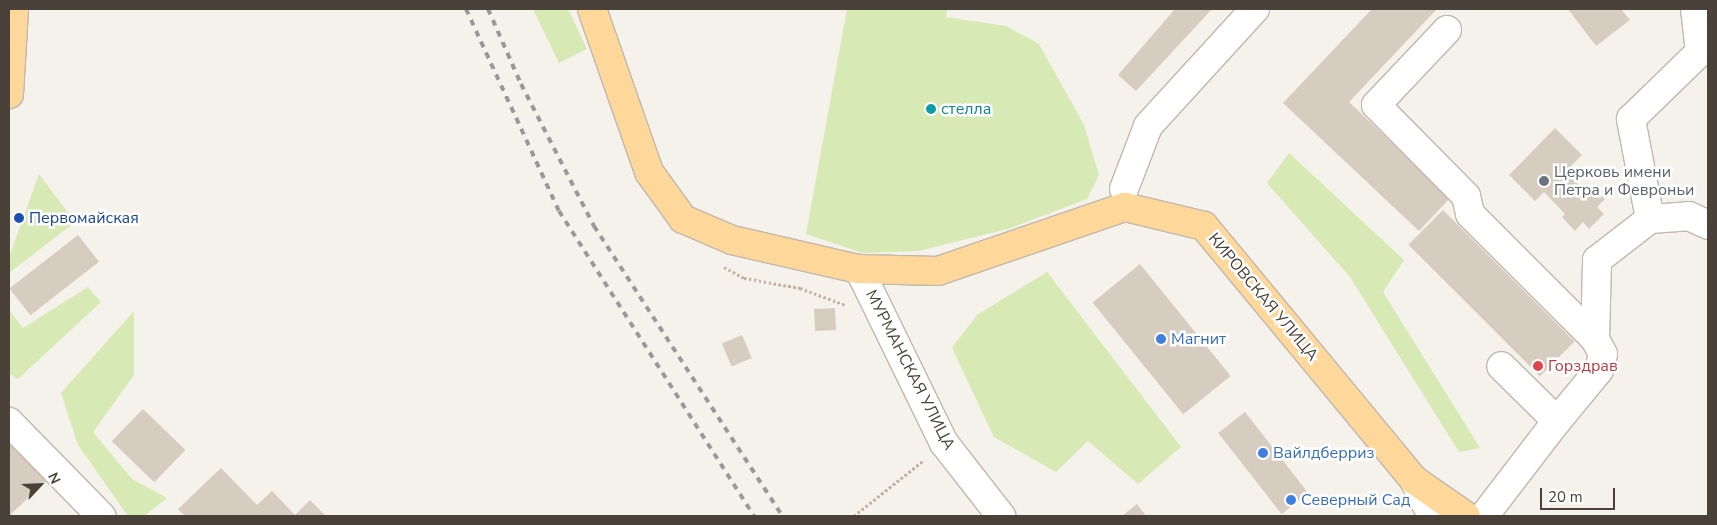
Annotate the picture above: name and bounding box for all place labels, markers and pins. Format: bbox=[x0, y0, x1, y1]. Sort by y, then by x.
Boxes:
place label: стелла bbox=[941, 99, 991, 119]
marker: стелла bbox=[925, 103, 937, 115]
place label: Церковь имени Петра и Февроньи bbox=[1554, 162, 1694, 200]
marker: Церковь имени Петра и Февроньи bbox=[1538, 175, 1550, 187]
place label: Первомайская bbox=[29, 208, 139, 228]
marker: Первомайская bbox=[13, 212, 25, 224]
place label: Магнит bbox=[1171, 329, 1226, 349]
marker: Магнит bbox=[1155, 333, 1167, 345]
place label: Горздрав bbox=[1548, 356, 1618, 376]
marker: Горздрав bbox=[1532, 360, 1544, 372]
place label: Вайлдберриз bbox=[1273, 443, 1374, 463]
marker: Вайлдберриз bbox=[1257, 447, 1269, 459]
place label: Северный Сад bbox=[1301, 490, 1410, 510]
marker: Северный Сад bbox=[1285, 494, 1297, 506]

